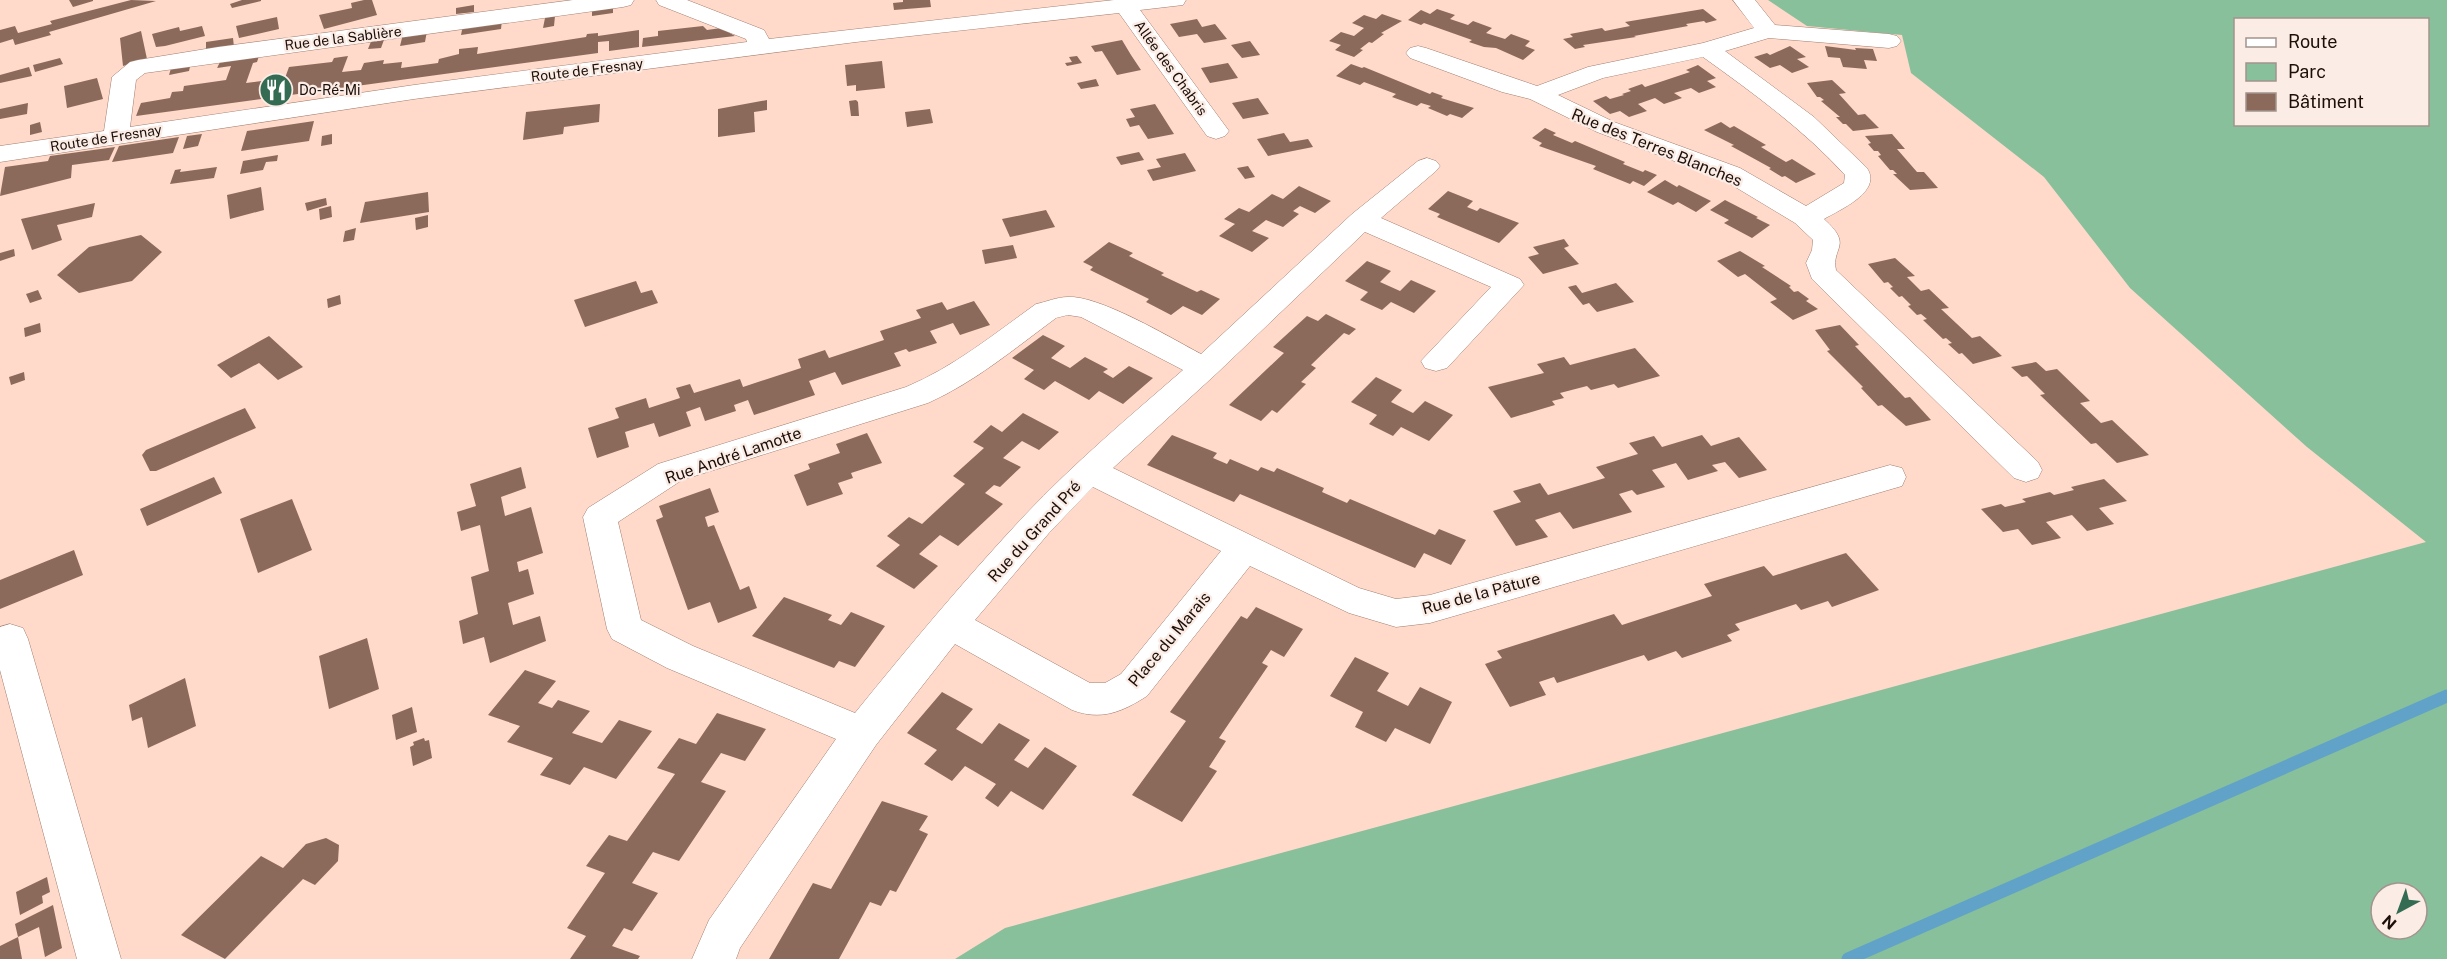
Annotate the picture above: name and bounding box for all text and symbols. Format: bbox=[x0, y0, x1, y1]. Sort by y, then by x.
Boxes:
street label: Allée des Chabris bbox=[1131, 17, 1211, 119]
legend bbox=[2234, 18, 2429, 126]
street label: Rue de la Sablière bbox=[284, 23, 402, 53]
text: Route bbox=[2288, 31, 2337, 52]
street label: Route de Fresnay bbox=[530, 55, 644, 85]
text: Parc bbox=[2288, 61, 2326, 82]
restaurant icon: Do-Ré-Mi bbox=[258, 72, 294, 108]
place label: Do-Ré-Mi bbox=[299, 82, 361, 98]
text: Bâtiment bbox=[2288, 91, 2364, 112]
street label: Rue des Terres Blanches bbox=[1569, 104, 1745, 190]
street label: Route de Fresnay bbox=[49, 121, 163, 155]
street label: Rue André Lamotte bbox=[663, 423, 804, 488]
street label: Rue du Grand Pré bbox=[984, 477, 1085, 586]
street label: Rue de la Pâture bbox=[1420, 569, 1542, 618]
street label: Place du Marais bbox=[1124, 588, 1214, 690]
north arrow bbox=[2369, 881, 2429, 941]
text: N bbox=[2379, 911, 2400, 933]

